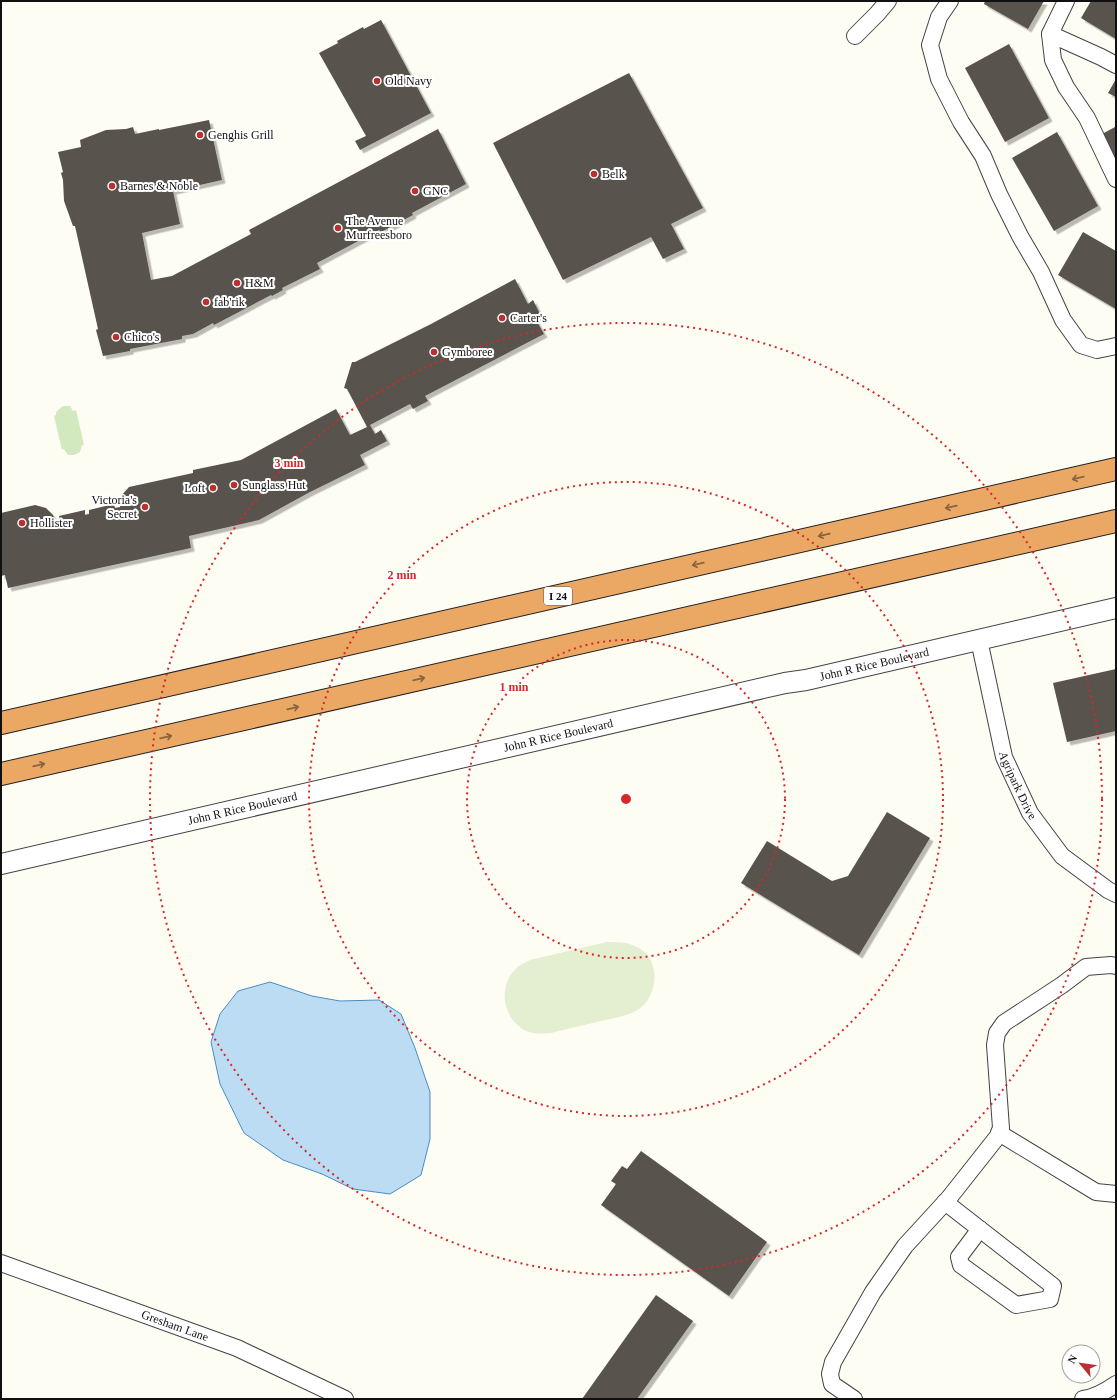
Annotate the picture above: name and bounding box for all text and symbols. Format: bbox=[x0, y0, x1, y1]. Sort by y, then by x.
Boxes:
place label: Old Navy bbox=[385, 74, 432, 88]
marker: Old Navy bbox=[372, 76, 382, 86]
place label: Genghis Grill bbox=[208, 128, 274, 142]
marker: Genghis Grill bbox=[195, 130, 205, 140]
place label: Belk bbox=[602, 167, 625, 181]
marker: Belk bbox=[589, 169, 599, 179]
place label: Barnes & Noble bbox=[120, 179, 198, 193]
marker: Barnes & Noble bbox=[107, 181, 117, 191]
place label: GNC bbox=[423, 184, 448, 198]
marker: GNC bbox=[410, 186, 420, 196]
place label: The Avenue Murfreesboro bbox=[346, 214, 412, 242]
marker: The Avenue Murfreesboro bbox=[333, 223, 343, 233]
place label: H&M bbox=[245, 276, 274, 290]
marker: H&M bbox=[232, 278, 242, 288]
place label: fab'rik bbox=[214, 295, 245, 309]
marker: fab'rik bbox=[201, 297, 211, 307]
place label: Carter's bbox=[510, 311, 547, 325]
marker: Carter's bbox=[497, 313, 507, 323]
place label: Chico's bbox=[124, 330, 160, 344]
marker: Chico's bbox=[111, 332, 121, 342]
place label: Gymboree bbox=[442, 345, 493, 359]
marker: Gymboree bbox=[429, 347, 439, 357]
text: 3 min bbox=[274, 456, 304, 470]
one-way arrow bbox=[1072, 474, 1085, 482]
place label: Sunglass Hut bbox=[242, 478, 306, 492]
marker: Sunglass Hut bbox=[229, 480, 239, 490]
place label: Loft bbox=[184, 481, 206, 495]
marker: Loft bbox=[208, 483, 218, 493]
place label: Victoria's Secret bbox=[92, 493, 138, 521]
marker: Victoria's Secret bbox=[140, 502, 150, 512]
one-way arrow bbox=[945, 503, 958, 511]
place label: Hollister bbox=[30, 516, 72, 530]
marker: Hollister bbox=[17, 518, 27, 528]
one-way arrow bbox=[818, 532, 831, 540]
one-way arrow bbox=[692, 561, 705, 569]
text: 2 min bbox=[387, 568, 417, 582]
road number: I 24 bbox=[544, 587, 572, 605]
street label: John R Rice Boulevard bbox=[818, 645, 930, 684]
one-way arrow bbox=[413, 675, 426, 683]
text: 1 min bbox=[499, 680, 529, 694]
one-way arrow bbox=[286, 703, 299, 711]
street label: John R Rice Boulevard bbox=[502, 716, 614, 755]
one-way arrow bbox=[159, 732, 172, 740]
street label: Agripark Drive bbox=[996, 750, 1039, 822]
one-way arrow bbox=[32, 761, 45, 769]
street label: John R Rice Boulevard bbox=[187, 789, 299, 828]
centre of rings bbox=[619, 792, 633, 806]
street label: Gresham Lane bbox=[140, 1307, 211, 1344]
north arrow bbox=[1061, 1344, 1101, 1384]
text: N bbox=[1065, 1353, 1079, 1366]

